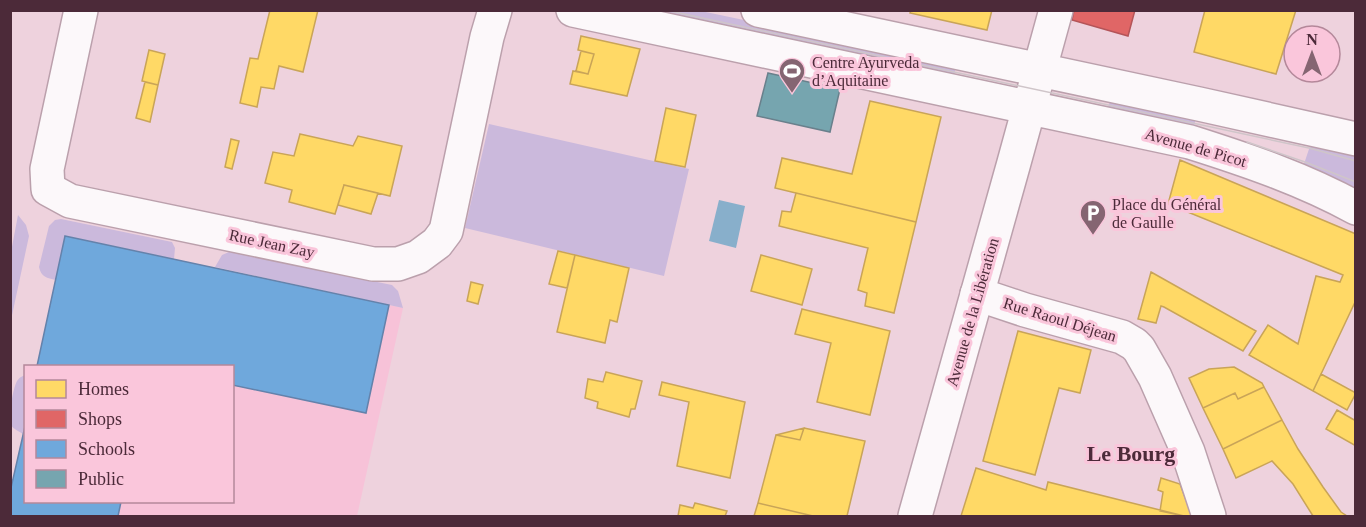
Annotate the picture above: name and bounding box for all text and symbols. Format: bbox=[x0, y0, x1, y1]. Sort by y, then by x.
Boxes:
north arrow bbox=[1282, 24, 1342, 84]
text: N bbox=[1306, 31, 1318, 48]
place label: Centre Ayurveda d’Aquitaine bbox=[812, 54, 919, 90]
sports icon: Centre Ayurveda d’Aquitaine bbox=[777, 56, 807, 94]
street label: Avenue de Picot bbox=[1143, 125, 1249, 170]
place label: Place du Général de Gaulle bbox=[1112, 196, 1222, 231]
parking icon: Place du Général de Gaulle bbox=[1078, 198, 1108, 236]
street label: Rue Jean Zay bbox=[227, 226, 316, 262]
street label: Avenue de la Libération bbox=[943, 236, 1002, 388]
street label: Rue Raoul Déjean bbox=[1001, 294, 1118, 346]
legend bbox=[24, 365, 234, 503]
text: Homes bbox=[78, 379, 129, 399]
text: Shops bbox=[78, 409, 122, 429]
text: Schools bbox=[78, 439, 135, 459]
district label: Le Bourg bbox=[1087, 441, 1175, 466]
text: Public bbox=[78, 469, 124, 489]

